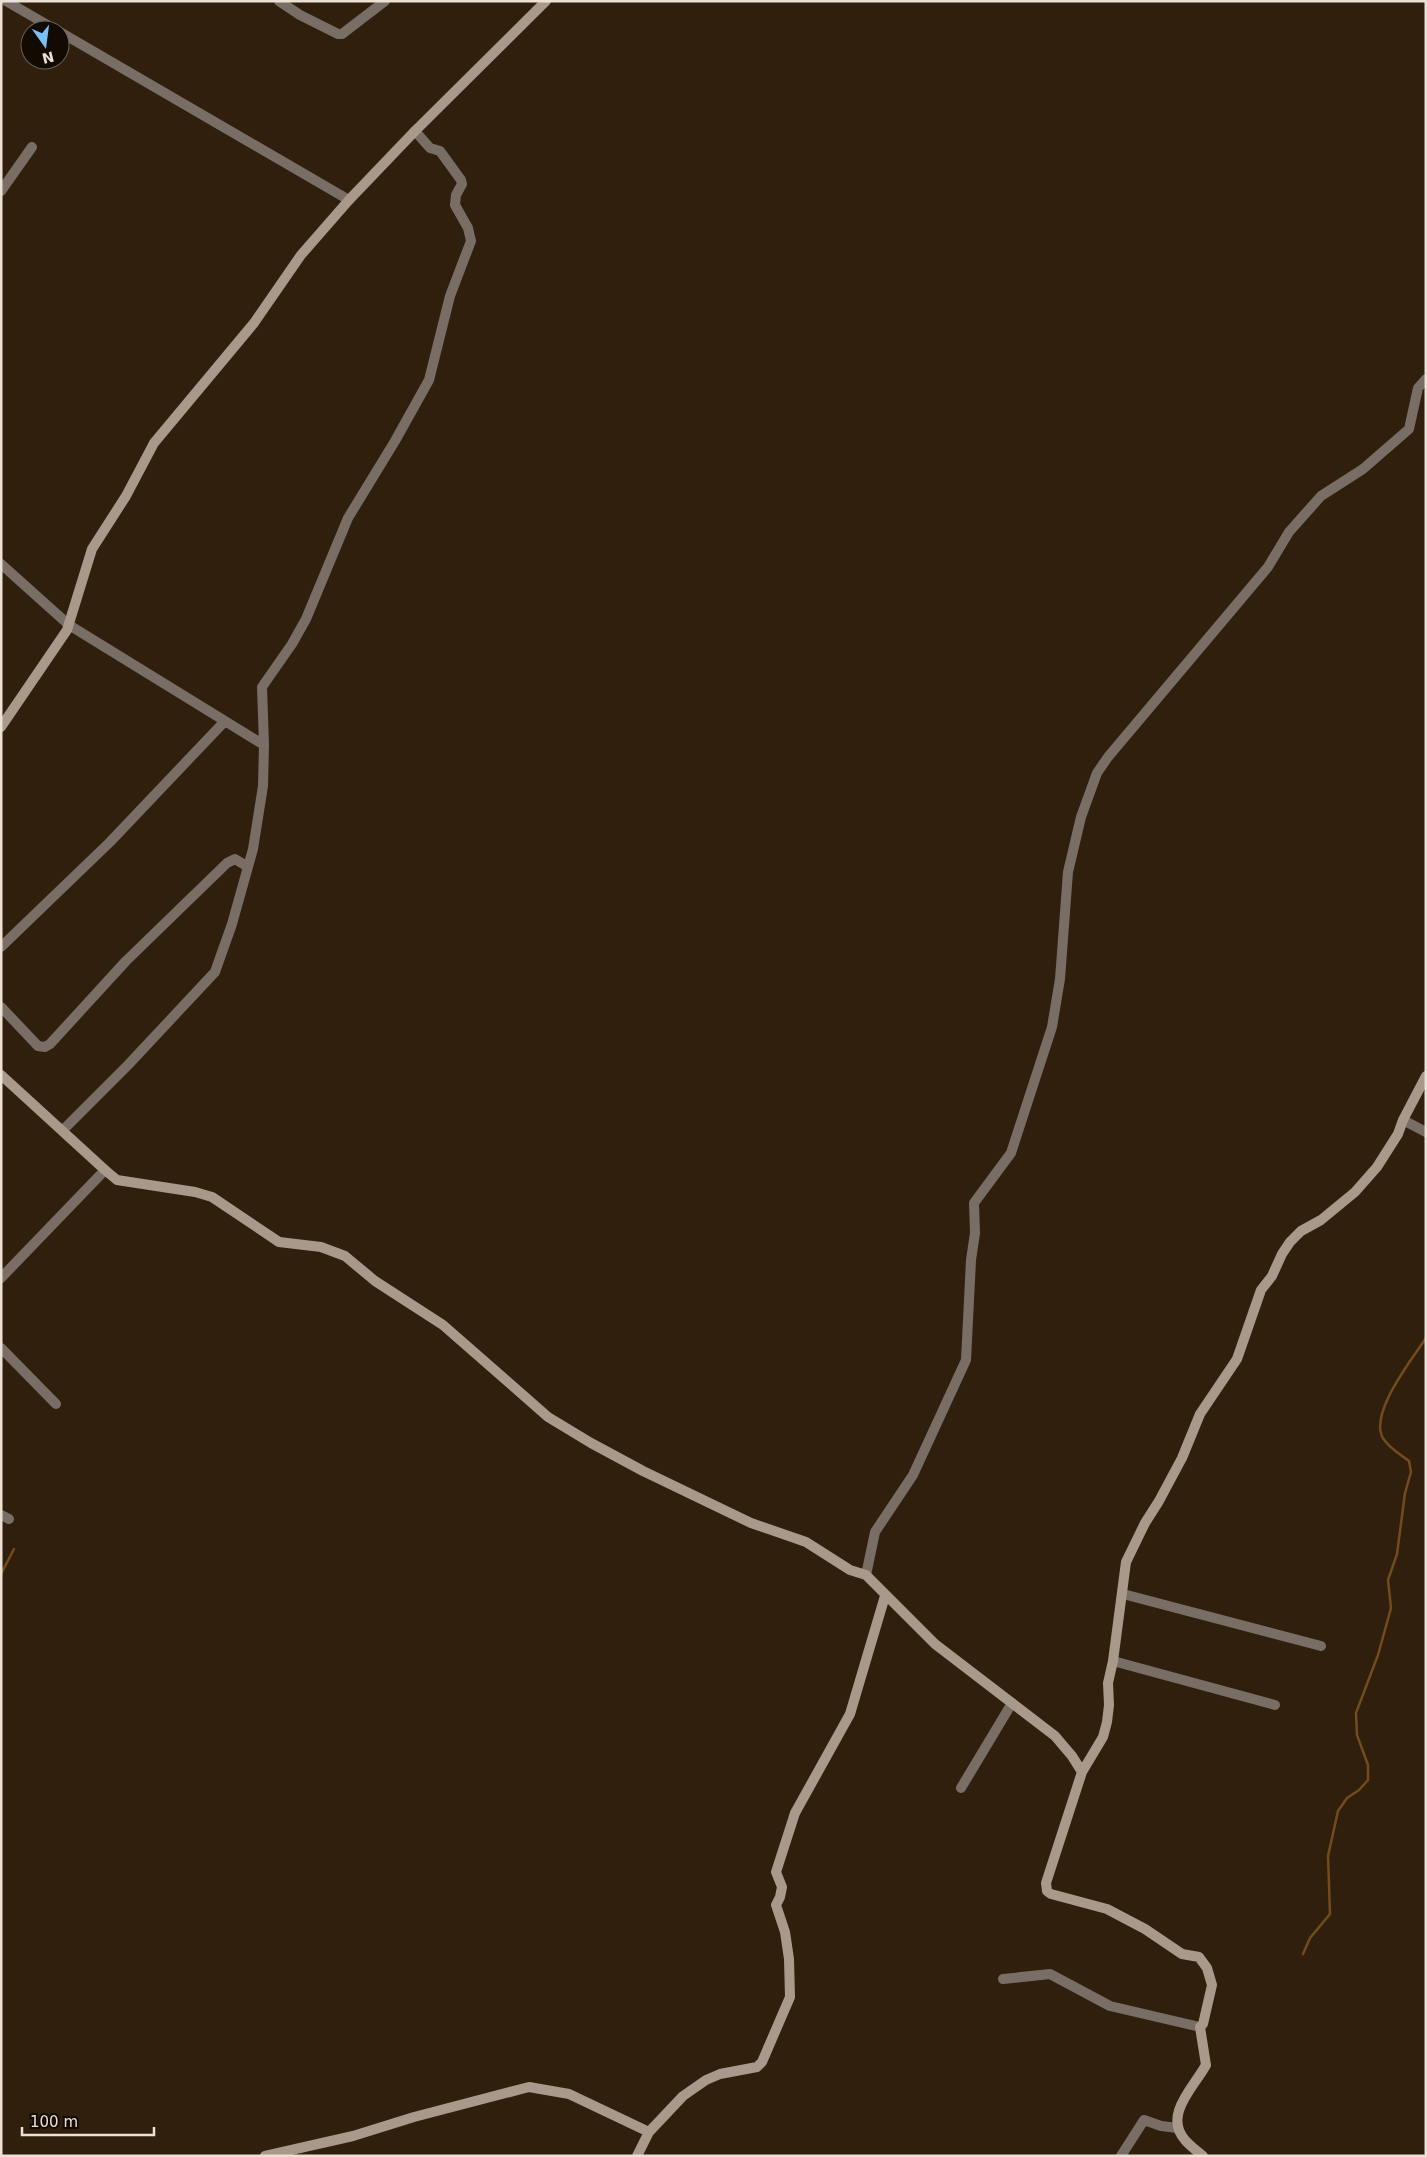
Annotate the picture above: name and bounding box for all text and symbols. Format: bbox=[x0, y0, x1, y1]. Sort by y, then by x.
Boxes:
north arrow bbox=[20, 20, 70, 70]
text: N bbox=[41, 48, 56, 67]
scale bar bbox=[22, 2104, 155, 2136]
text: 100 m bbox=[30, 2113, 78, 2131]

